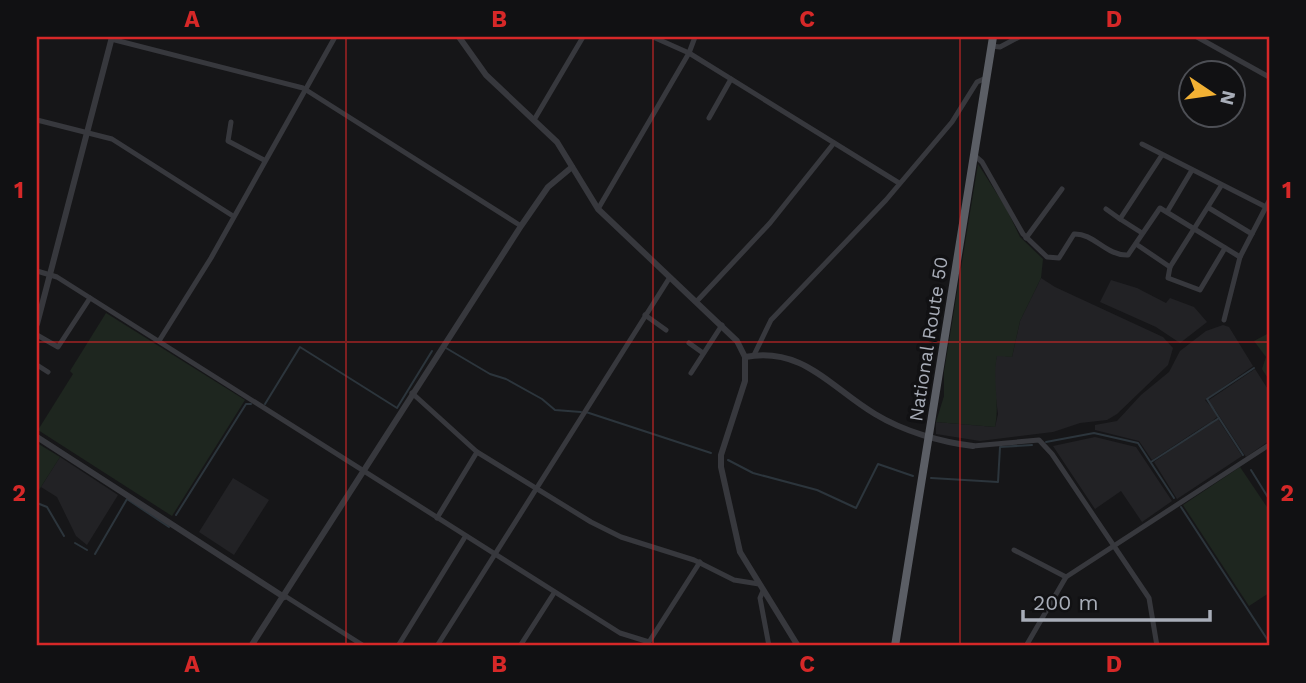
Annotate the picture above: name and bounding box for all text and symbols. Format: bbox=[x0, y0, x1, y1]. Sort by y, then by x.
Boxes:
text: A bbox=[184, 6, 200, 33]
text: B bbox=[491, 6, 507, 33]
text: C bbox=[799, 6, 815, 33]
text: D bbox=[1106, 6, 1122, 33]
north arrow bbox=[1176, 60, 1246, 130]
text: N bbox=[1215, 88, 1241, 107]
text: 1 bbox=[14, 177, 24, 204]
text: 1 bbox=[1282, 177, 1292, 204]
street label: National Route 50 bbox=[904, 255, 953, 423]
text: 2 bbox=[12, 480, 26, 507]
text: 2 bbox=[1280, 480, 1294, 507]
scale bar bbox=[1023, 578, 1210, 622]
text: 200 m bbox=[1033, 590, 1099, 615]
text: A bbox=[184, 651, 200, 678]
text: B bbox=[491, 651, 507, 678]
text: C bbox=[799, 651, 815, 678]
text: D bbox=[1106, 651, 1122, 678]

